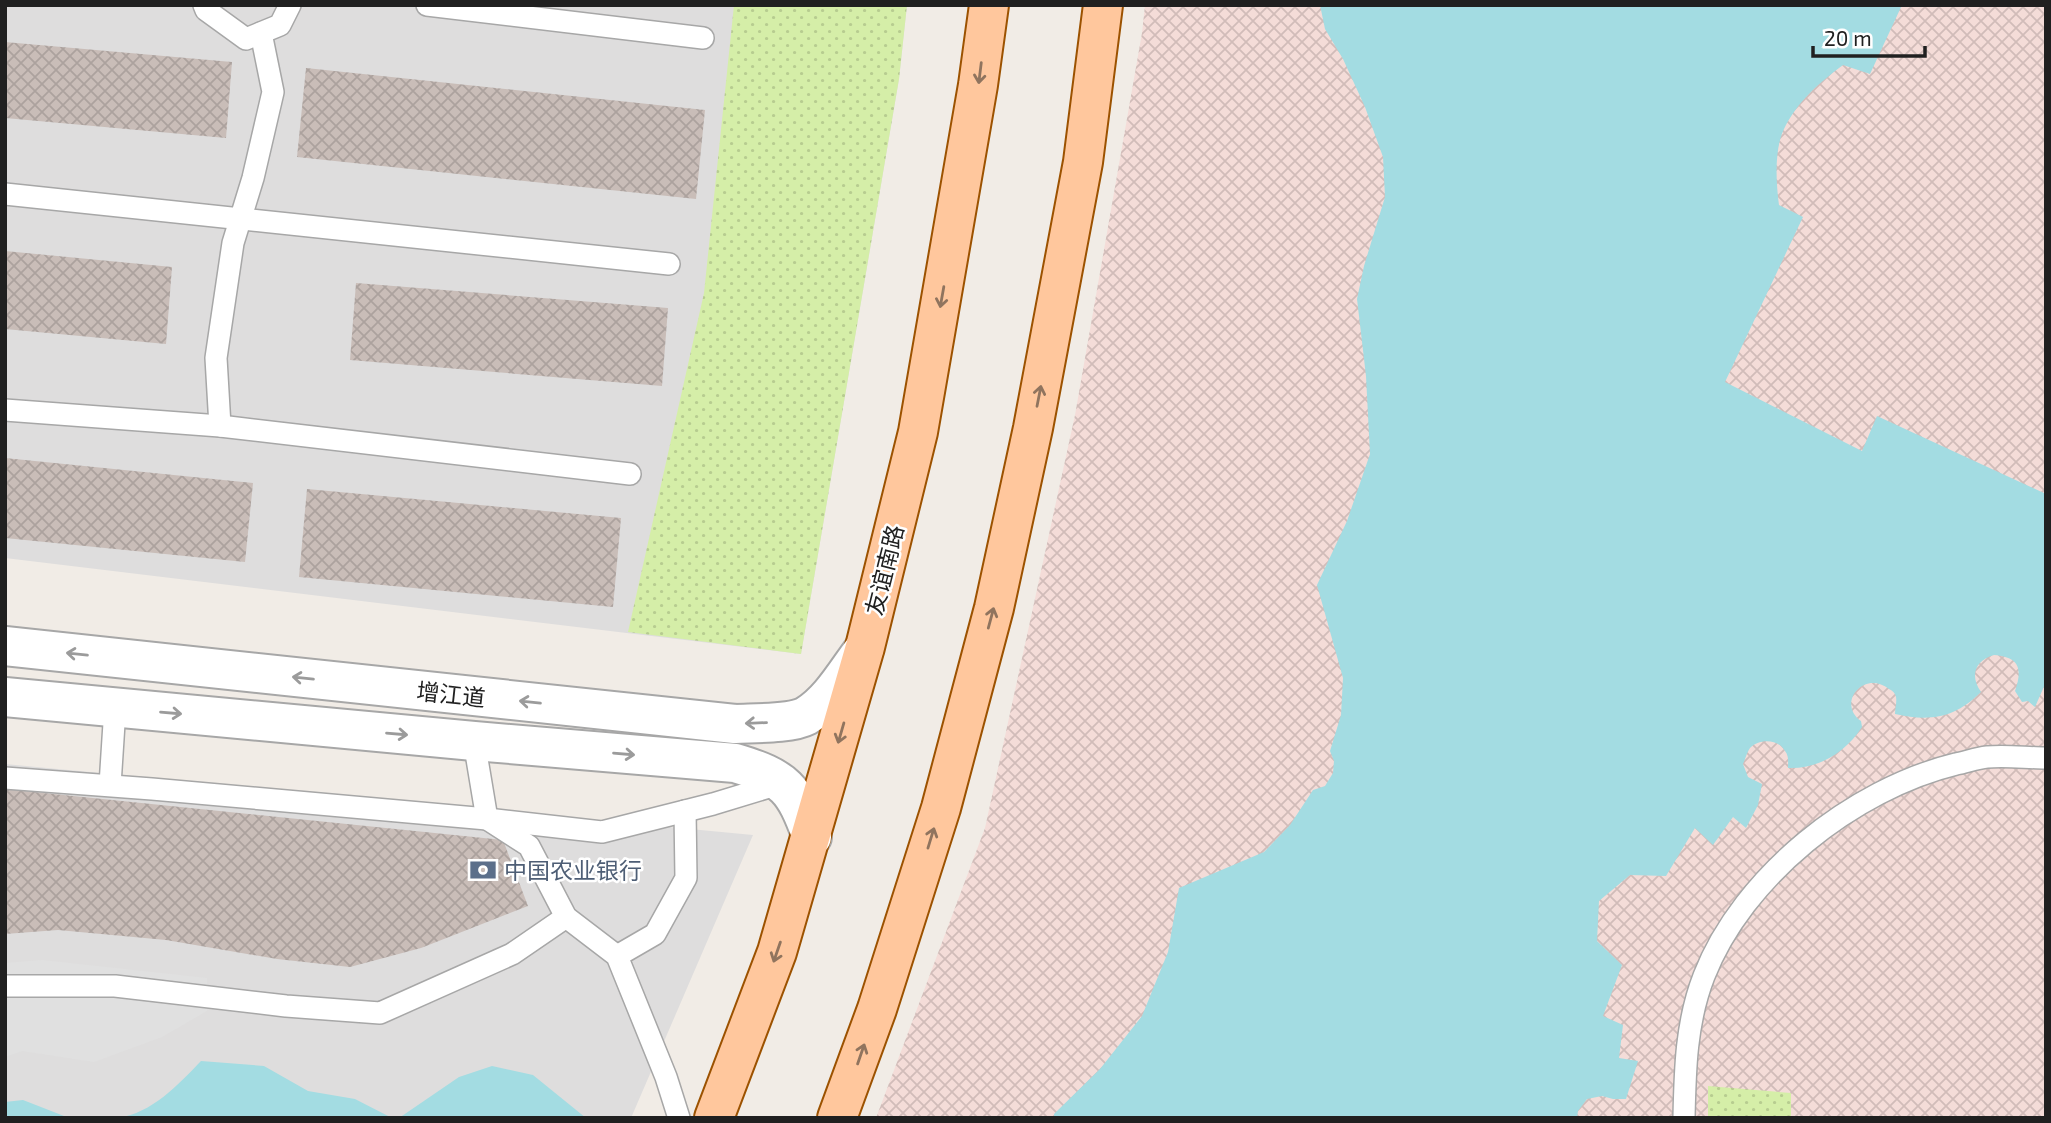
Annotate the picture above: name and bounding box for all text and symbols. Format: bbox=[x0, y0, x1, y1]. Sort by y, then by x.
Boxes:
scale bar bbox=[1813, 14, 1925, 58]
text: 20 m bbox=[1824, 25, 1872, 50]
one-way arrow bbox=[973, 61, 986, 84]
one-way arrow bbox=[935, 285, 949, 308]
one-way arrow bbox=[1033, 385, 1047, 408]
street label: 友谊南路 bbox=[859, 522, 909, 618]
one-way arrow bbox=[985, 607, 998, 630]
one-way arrow bbox=[66, 647, 89, 660]
one-way arrow bbox=[293, 671, 315, 684]
street label: 增江道 bbox=[415, 676, 487, 712]
one-way arrow bbox=[519, 696, 541, 709]
one-way arrow bbox=[159, 707, 181, 720]
one-way arrow bbox=[745, 717, 768, 730]
one-way arrow bbox=[834, 722, 847, 744]
one-way arrow bbox=[385, 728, 408, 741]
one-way arrow bbox=[612, 748, 635, 761]
one-way arrow bbox=[926, 827, 938, 849]
bank icon: 中国农业银行 bbox=[468, 855, 498, 885]
place label: 中国农业银行 bbox=[504, 856, 642, 884]
one-way arrow bbox=[770, 940, 782, 962]
one-way arrow bbox=[855, 1043, 868, 1065]

